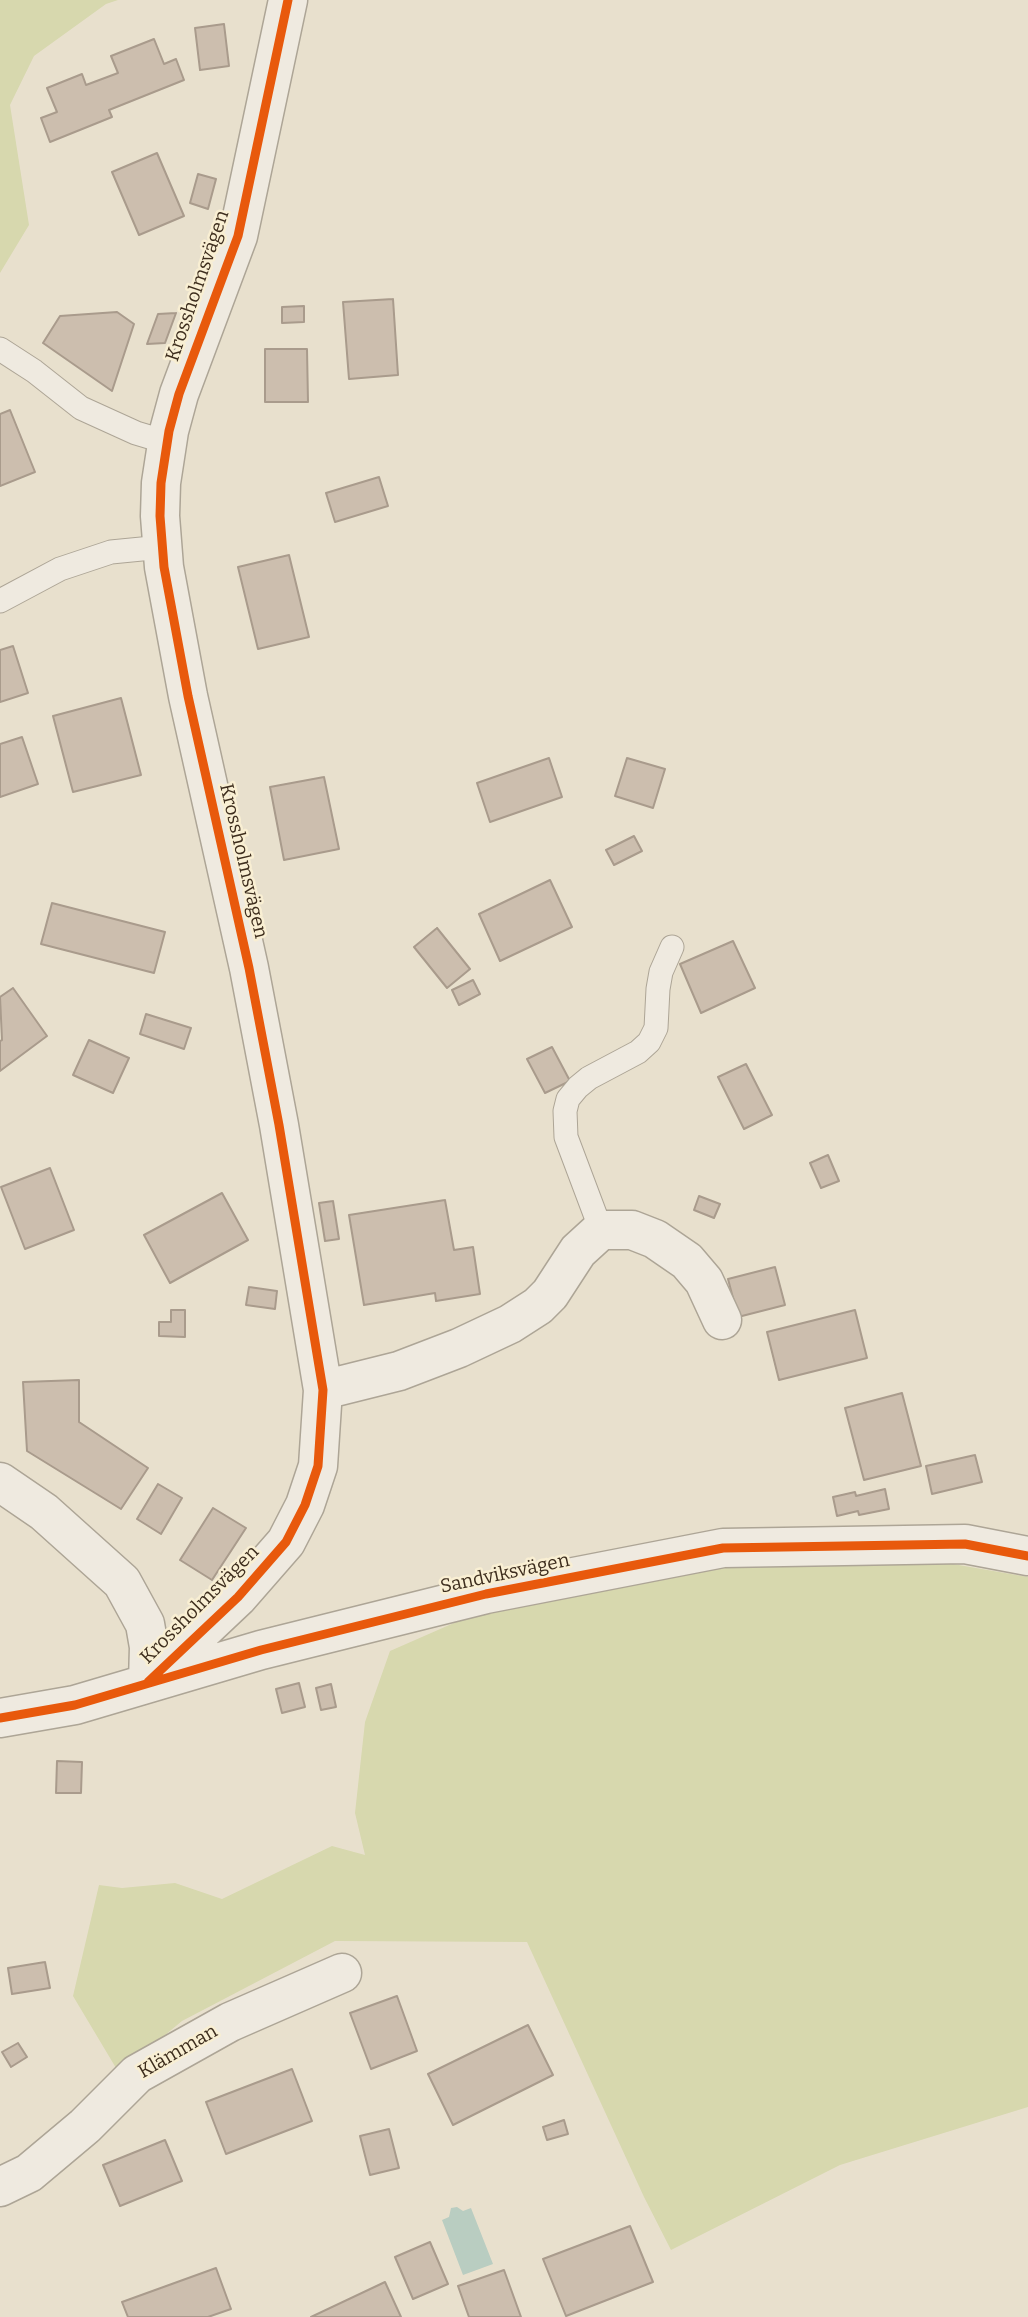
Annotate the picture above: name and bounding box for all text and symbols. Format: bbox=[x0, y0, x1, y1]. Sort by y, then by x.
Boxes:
street label: Krossholmsvägen bbox=[161, 208, 235, 364]
street label: Krossholmsvägen bbox=[214, 781, 272, 941]
street label: Krossholmsvägen bbox=[136, 1541, 264, 1669]
street label: Sandviksvägen bbox=[438, 1549, 572, 1599]
street label: Klämman bbox=[134, 2020, 222, 2084]

